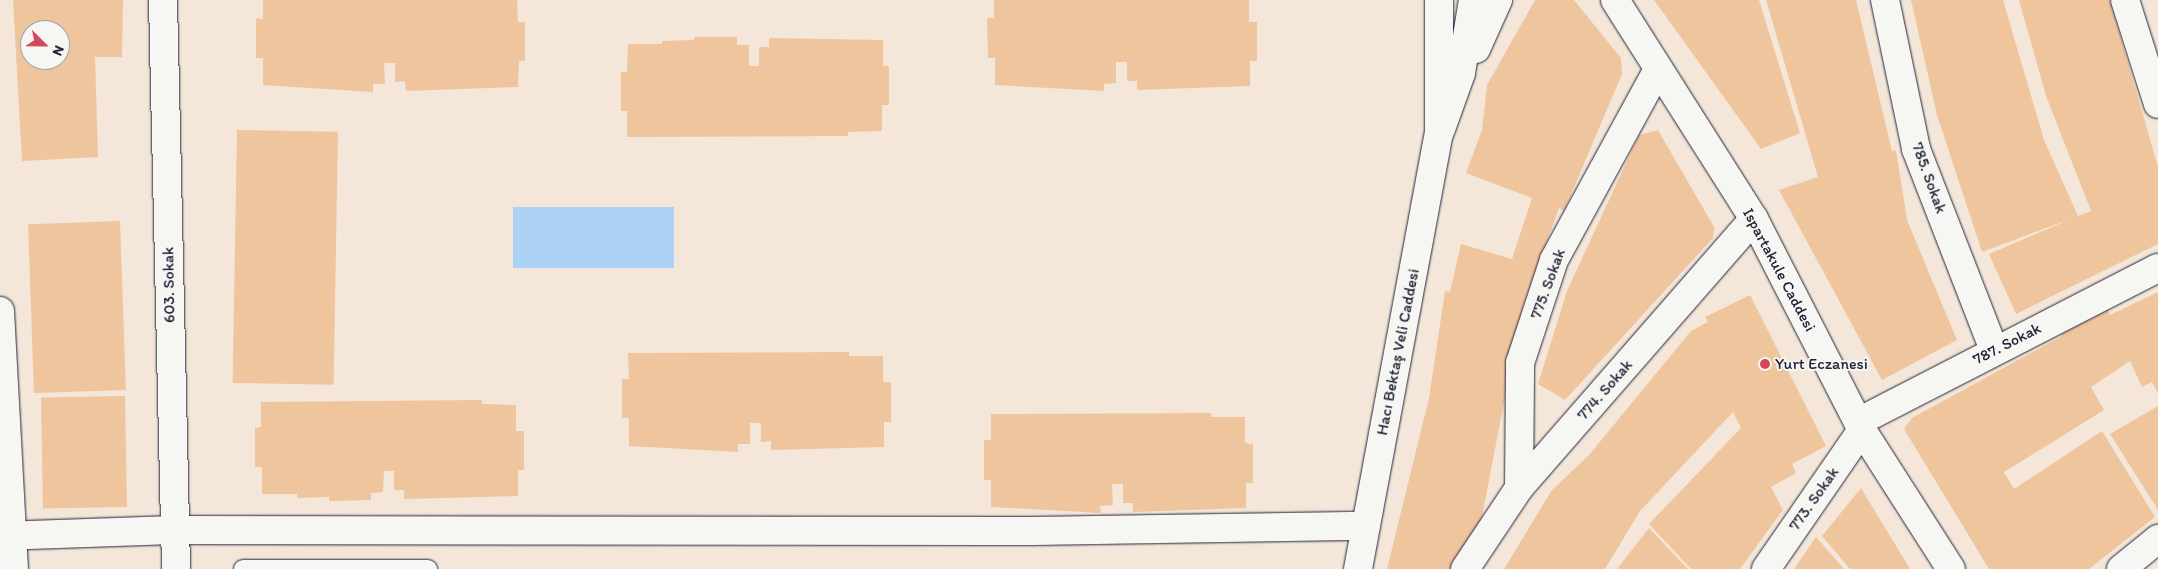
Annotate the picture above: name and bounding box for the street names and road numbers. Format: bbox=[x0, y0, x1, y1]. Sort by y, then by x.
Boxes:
street label: 785. Sokak bbox=[1907, 140, 1951, 216]
street label: Ispartakule Caddesi bbox=[1738, 205, 1820, 335]
street label: 775. Sokak bbox=[1526, 246, 1570, 322]
street label: 603. Sokak bbox=[159, 247, 179, 323]
street label: Hacı Bektaş Veli Caddesi bbox=[1372, 267, 1424, 437]
street label: 787. Sokak bbox=[1970, 319, 2044, 369]
street label: 774. Sokak bbox=[1573, 356, 1637, 424]
street label: 773. Sokak bbox=[1785, 463, 1843, 535]

